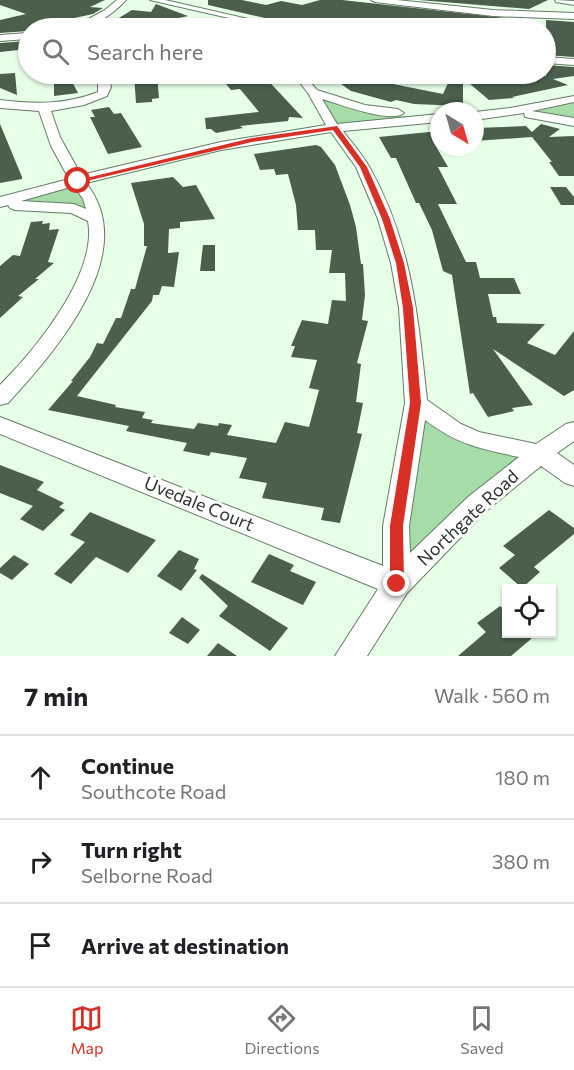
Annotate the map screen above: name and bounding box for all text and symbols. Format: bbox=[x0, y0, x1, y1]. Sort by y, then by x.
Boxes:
search box bbox=[18, 18, 556, 84]
icon: search bbox=[39, 35, 72, 68]
text: Search here bbox=[87, 38, 203, 65]
north arrow bbox=[430, 102, 484, 156]
route start bbox=[64, 167, 90, 193]
street label: Northgate Road bbox=[412, 465, 523, 570]
street label: Uvedale Court bbox=[141, 471, 258, 535]
route end bbox=[383, 570, 409, 596]
map controls bbox=[502, 584, 556, 638]
button: locate bbox=[502, 584, 556, 638]
text: 7 min bbox=[24, 680, 88, 711]
text: Walk · 560 m bbox=[434, 683, 550, 707]
text: Continue bbox=[81, 752, 174, 779]
icon: ahead bbox=[24, 761, 57, 794]
text: 180 m bbox=[495, 765, 550, 789]
text: Southcote Road bbox=[81, 779, 226, 803]
text: Turn right bbox=[81, 836, 182, 863]
icon: right bbox=[24, 845, 57, 878]
text: 380 m bbox=[492, 849, 550, 873]
text: Selborne Road bbox=[81, 863, 213, 887]
icon: arrive bbox=[24, 929, 57, 962]
text: Arrive at destination bbox=[81, 932, 289, 959]
tab: Map bbox=[70, 1002, 103, 1057]
tab: Directions bbox=[244, 1002, 319, 1057]
tab: Saved bbox=[460, 1002, 504, 1057]

